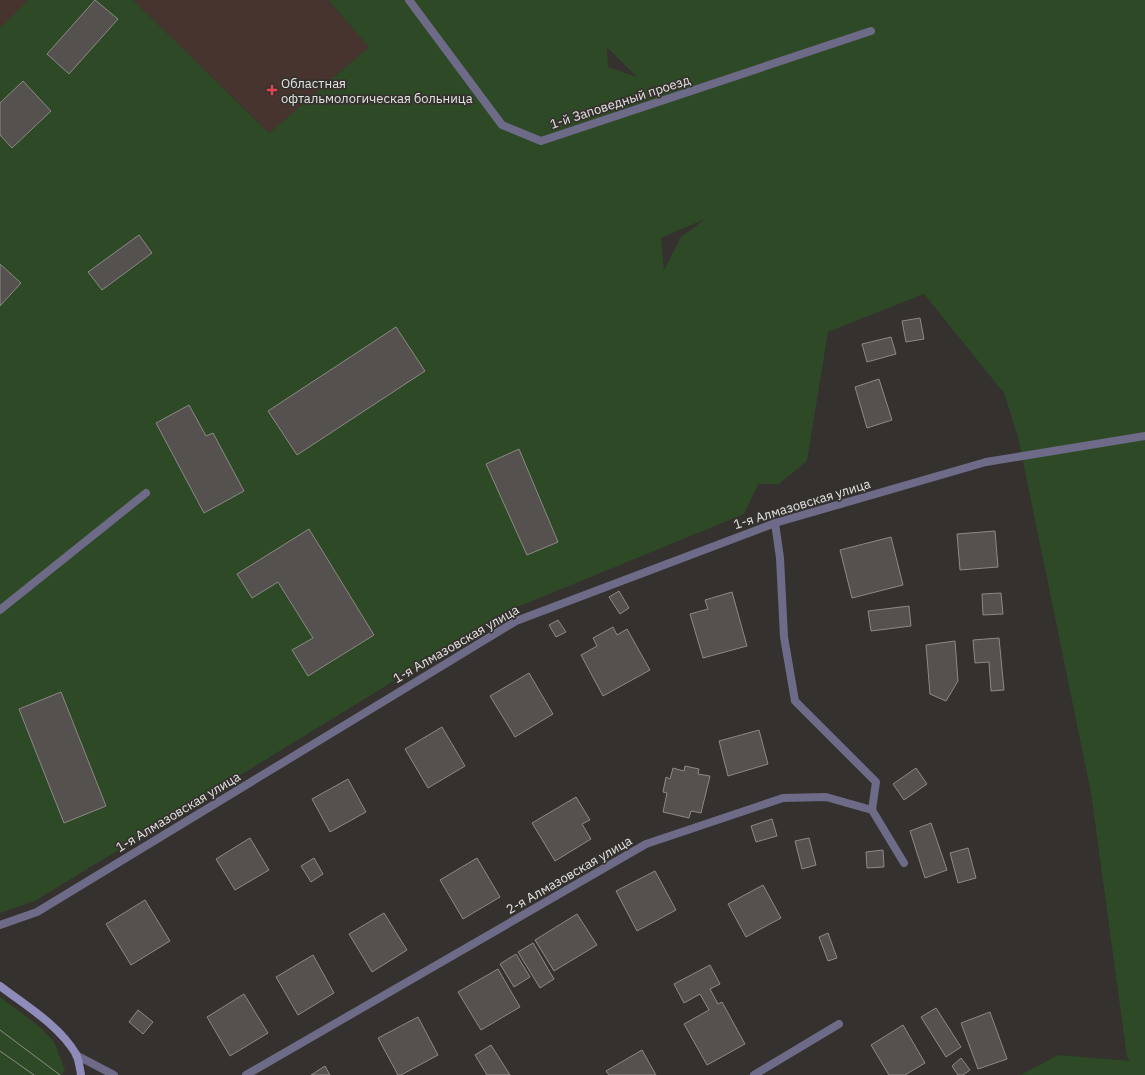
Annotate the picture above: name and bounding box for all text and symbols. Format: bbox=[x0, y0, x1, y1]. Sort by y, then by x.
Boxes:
street label: 1-й Заповедный проезд bbox=[548, 71, 693, 133]
place label: Областная офтальмологическая больница bbox=[281, 75, 473, 107]
marker: Областная офтальмологическая больница bbox=[266, 84, 278, 96]
street label: 1-я Алмазовская улица bbox=[731, 475, 873, 533]
street label: 1-я Алмазовская улица bbox=[390, 601, 522, 687]
street label: 1-я Алмазовская улица bbox=[113, 768, 243, 856]
street label: 2-я Алмазовская улица bbox=[503, 832, 635, 918]

